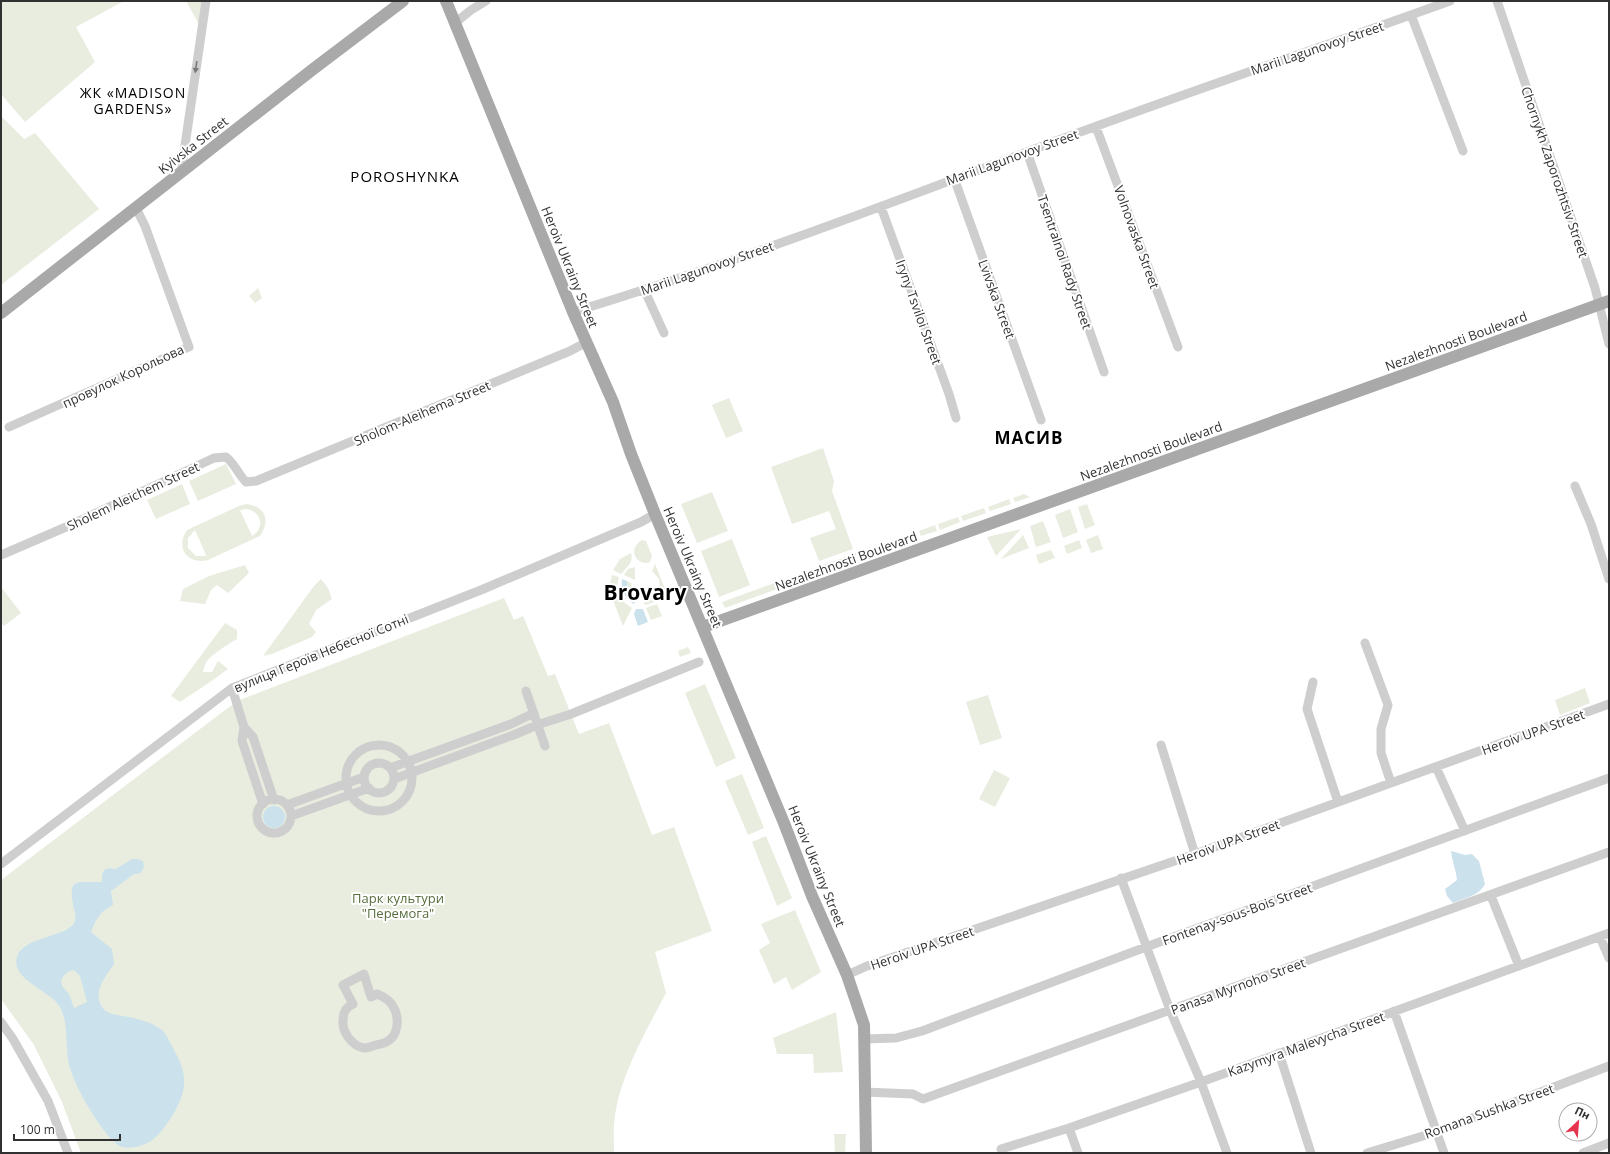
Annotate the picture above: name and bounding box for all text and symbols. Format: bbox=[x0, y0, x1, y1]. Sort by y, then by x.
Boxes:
street label: Marii Lagunovoy Street bbox=[1248, 17, 1386, 79]
one-way arrow bbox=[193, 61, 199, 73]
district label: ЖК «MADISON GARDENS» bbox=[80, 83, 186, 118]
street label: Chornykh Zaporozhtsiv Street bbox=[1517, 84, 1593, 260]
street label: Kyivska Street bbox=[154, 112, 232, 178]
street label: Marii Lagunovoy Street bbox=[943, 125, 1081, 189]
district label: POROSHYNKA bbox=[350, 166, 460, 186]
street label: Volnovaska Street bbox=[1110, 183, 1164, 291]
street label: Tsentralnoi Rady Street bbox=[1034, 192, 1097, 332]
street label: Heroiv Ukrainy Street bbox=[537, 204, 603, 331]
street label: Marii Lagunovoy Street bbox=[638, 237, 776, 299]
street label: Iryny Tsviloi Street bbox=[892, 257, 946, 367]
street label: Lvivska Street bbox=[974, 257, 1020, 341]
street label: Nezalezhnosti Boulevard bbox=[1382, 307, 1530, 375]
street label: провулок Корольова bbox=[59, 340, 187, 412]
street label: Sholom-Aleihema Street bbox=[351, 376, 493, 450]
street label: Nezalezhnosti Boulevard bbox=[1077, 417, 1225, 485]
district label: МАСИВ bbox=[994, 426, 1064, 449]
street label: Sholem Aleichem Street bbox=[64, 457, 202, 535]
street label: Heroiv Ukrainy Street bbox=[659, 504, 727, 630]
street label: Nezalezhnosti Boulevard bbox=[772, 527, 920, 595]
district label: Brovary bbox=[604, 578, 686, 606]
street label: вулиця Героїв Небесної Сотні bbox=[231, 610, 411, 696]
street label: Heroiv UPA Street bbox=[1479, 705, 1587, 759]
street label: Heroiv Ukrainy Street bbox=[784, 803, 850, 930]
street label: Heroiv UPA Street bbox=[1174, 815, 1282, 869]
street label: Fontenay-sous-Bois Street bbox=[1160, 878, 1315, 949]
park label: Парк культури "Перемога" bbox=[352, 889, 444, 922]
street label: Heroiv UPA Street bbox=[868, 922, 977, 974]
street label: Panasa Myrnoho Street bbox=[1168, 953, 1308, 1019]
street label: Kazymyra Malevycha Street bbox=[1225, 1007, 1387, 1081]
street label: Romana Sushka Street bbox=[1422, 1079, 1557, 1143]
north arrow bbox=[1558, 1102, 1598, 1142]
text: Пн bbox=[1572, 1102, 1593, 1123]
scale bar bbox=[14, 1116, 120, 1142]
text: 100 m bbox=[20, 1121, 55, 1138]

